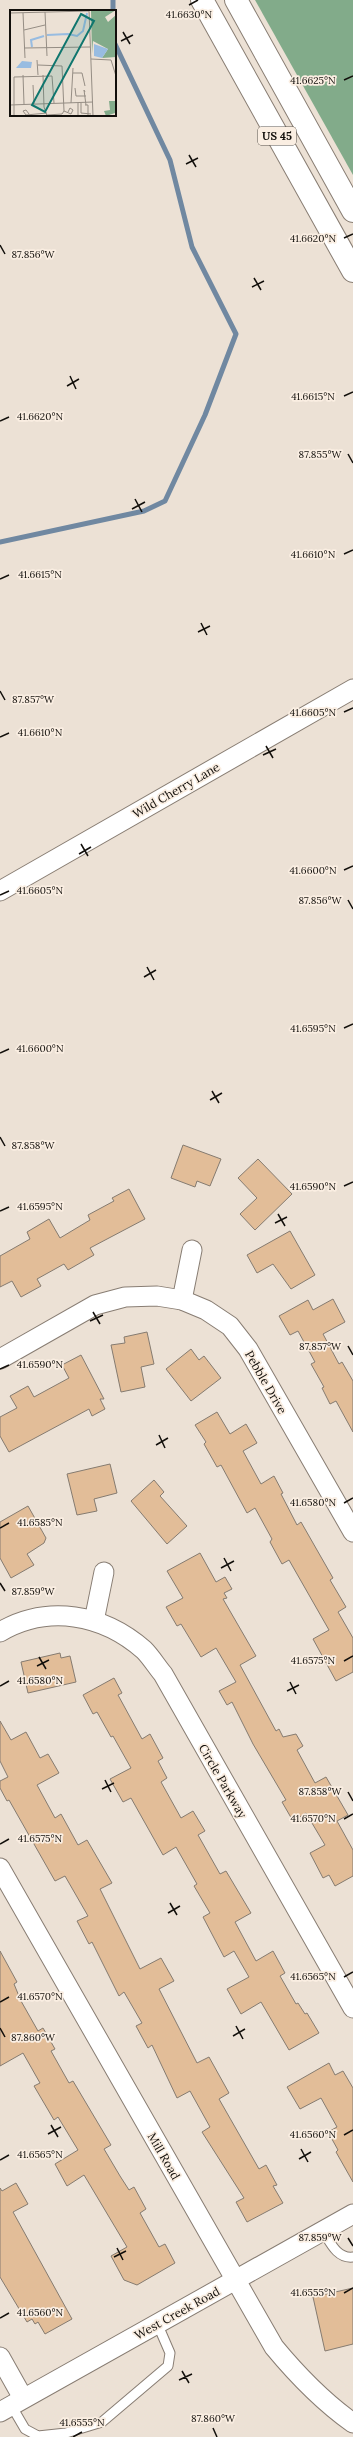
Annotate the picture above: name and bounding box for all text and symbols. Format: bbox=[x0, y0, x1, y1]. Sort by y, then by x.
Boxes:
text: 41.6630°N bbox=[166, 8, 213, 21]
inset map bbox=[10, 10, 116, 116]
text: 41.6625°N bbox=[290, 74, 336, 87]
road number: US 45 bbox=[258, 127, 296, 145]
text: 41.6620°N bbox=[290, 232, 336, 245]
text: 87.856°W bbox=[11, 248, 56, 261]
text: 41.6615°N bbox=[291, 390, 335, 403]
text: 41.6620°N bbox=[17, 410, 63, 423]
text: 87.855°W bbox=[299, 448, 342, 461]
text: 41.6610°N bbox=[291, 548, 336, 561]
text: 41.6615°N bbox=[18, 568, 62, 581]
text: 87.857°W bbox=[12, 693, 55, 706]
text: 41.6605°N bbox=[290, 706, 337, 719]
text: 41.6610°N bbox=[18, 726, 63, 739]
street label: Wild Cherry Lane bbox=[130, 759, 223, 821]
text: 41.6600°N bbox=[289, 864, 337, 877]
text: 41.6605°N bbox=[17, 884, 64, 897]
text: 87.856°W bbox=[298, 894, 343, 907]
text: 41.6595°N bbox=[290, 1022, 336, 1035]
text: 41.6600°N bbox=[16, 1042, 64, 1055]
text: 87.858°W bbox=[12, 1139, 56, 1152]
text: 41.6590°N bbox=[290, 1180, 337, 1193]
text: 41.6595°N bbox=[17, 1200, 63, 1213]
text: 87.857°W bbox=[299, 1340, 342, 1353]
street label: Pebble Drive bbox=[242, 1348, 290, 1417]
text: 41.6590°N bbox=[17, 1358, 64, 1371]
text: 41.6580°N bbox=[290, 1496, 336, 1509]
text: 41.6585°N bbox=[17, 1516, 63, 1529]
text: 87.859°W bbox=[11, 1585, 56, 1598]
text: 41.6575°N bbox=[291, 1654, 336, 1667]
text: 41.6580°N bbox=[17, 1674, 63, 1687]
street label: Circle Parkway bbox=[196, 1741, 251, 1821]
text: 87.858°W bbox=[299, 1785, 343, 1798]
text: 41.6570°N bbox=[290, 1812, 336, 1825]
text: 41.6575°N bbox=[18, 1832, 63, 1845]
text: 41.6565°N bbox=[290, 1970, 336, 1983]
text: 41.6570°N bbox=[17, 1990, 63, 2003]
text: 87.860°W bbox=[11, 2031, 56, 2044]
text: 41.6560°N bbox=[290, 2128, 337, 2141]
street label: Mill Road bbox=[145, 2130, 183, 2182]
text: 41.6565°N bbox=[17, 2148, 63, 2161]
text: 87.859°W bbox=[298, 2231, 343, 2244]
street label: West Creek Road bbox=[132, 2283, 222, 2343]
text: 41.6555°N bbox=[290, 2286, 336, 2299]
text: 41.6560°N bbox=[17, 2306, 64, 2319]
text: 87.860°W bbox=[191, 2412, 236, 2425]
text: 41.6555°N bbox=[59, 2416, 105, 2429]

